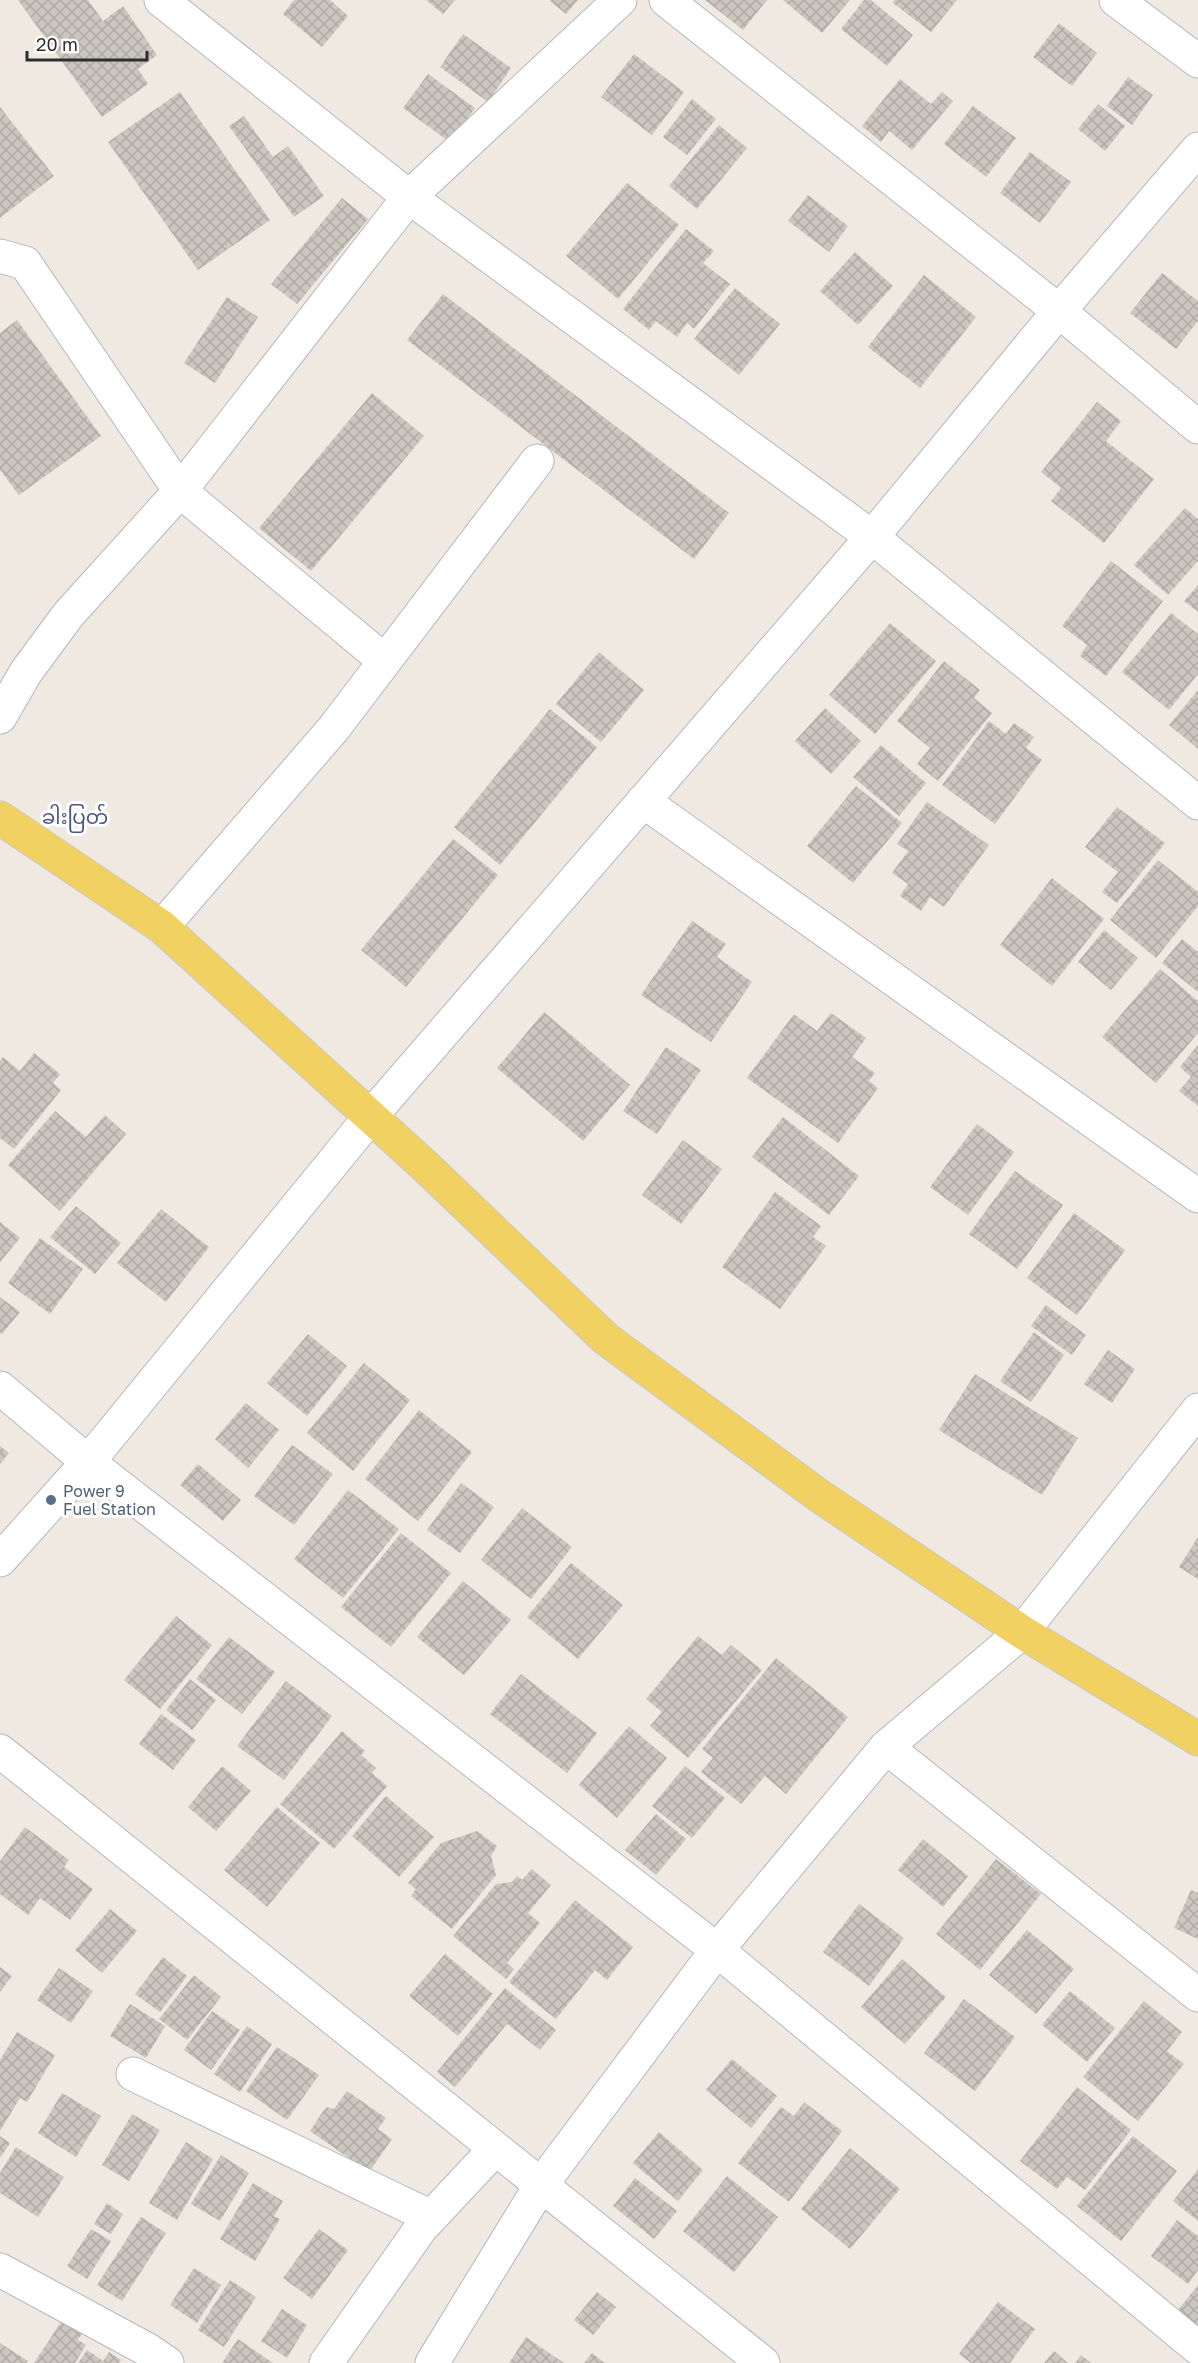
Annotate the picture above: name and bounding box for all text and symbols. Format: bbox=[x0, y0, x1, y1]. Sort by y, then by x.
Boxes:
scale bar bbox=[27, 24, 147, 62]
text: 20 m bbox=[36, 33, 78, 55]
district label: ခါးပြတ် bbox=[42, 803, 108, 833]
place label: Power 9 Fuel Station bbox=[63, 1481, 156, 1519]
marker: Power 9 Fuel Station bbox=[44, 1493, 58, 1507]

